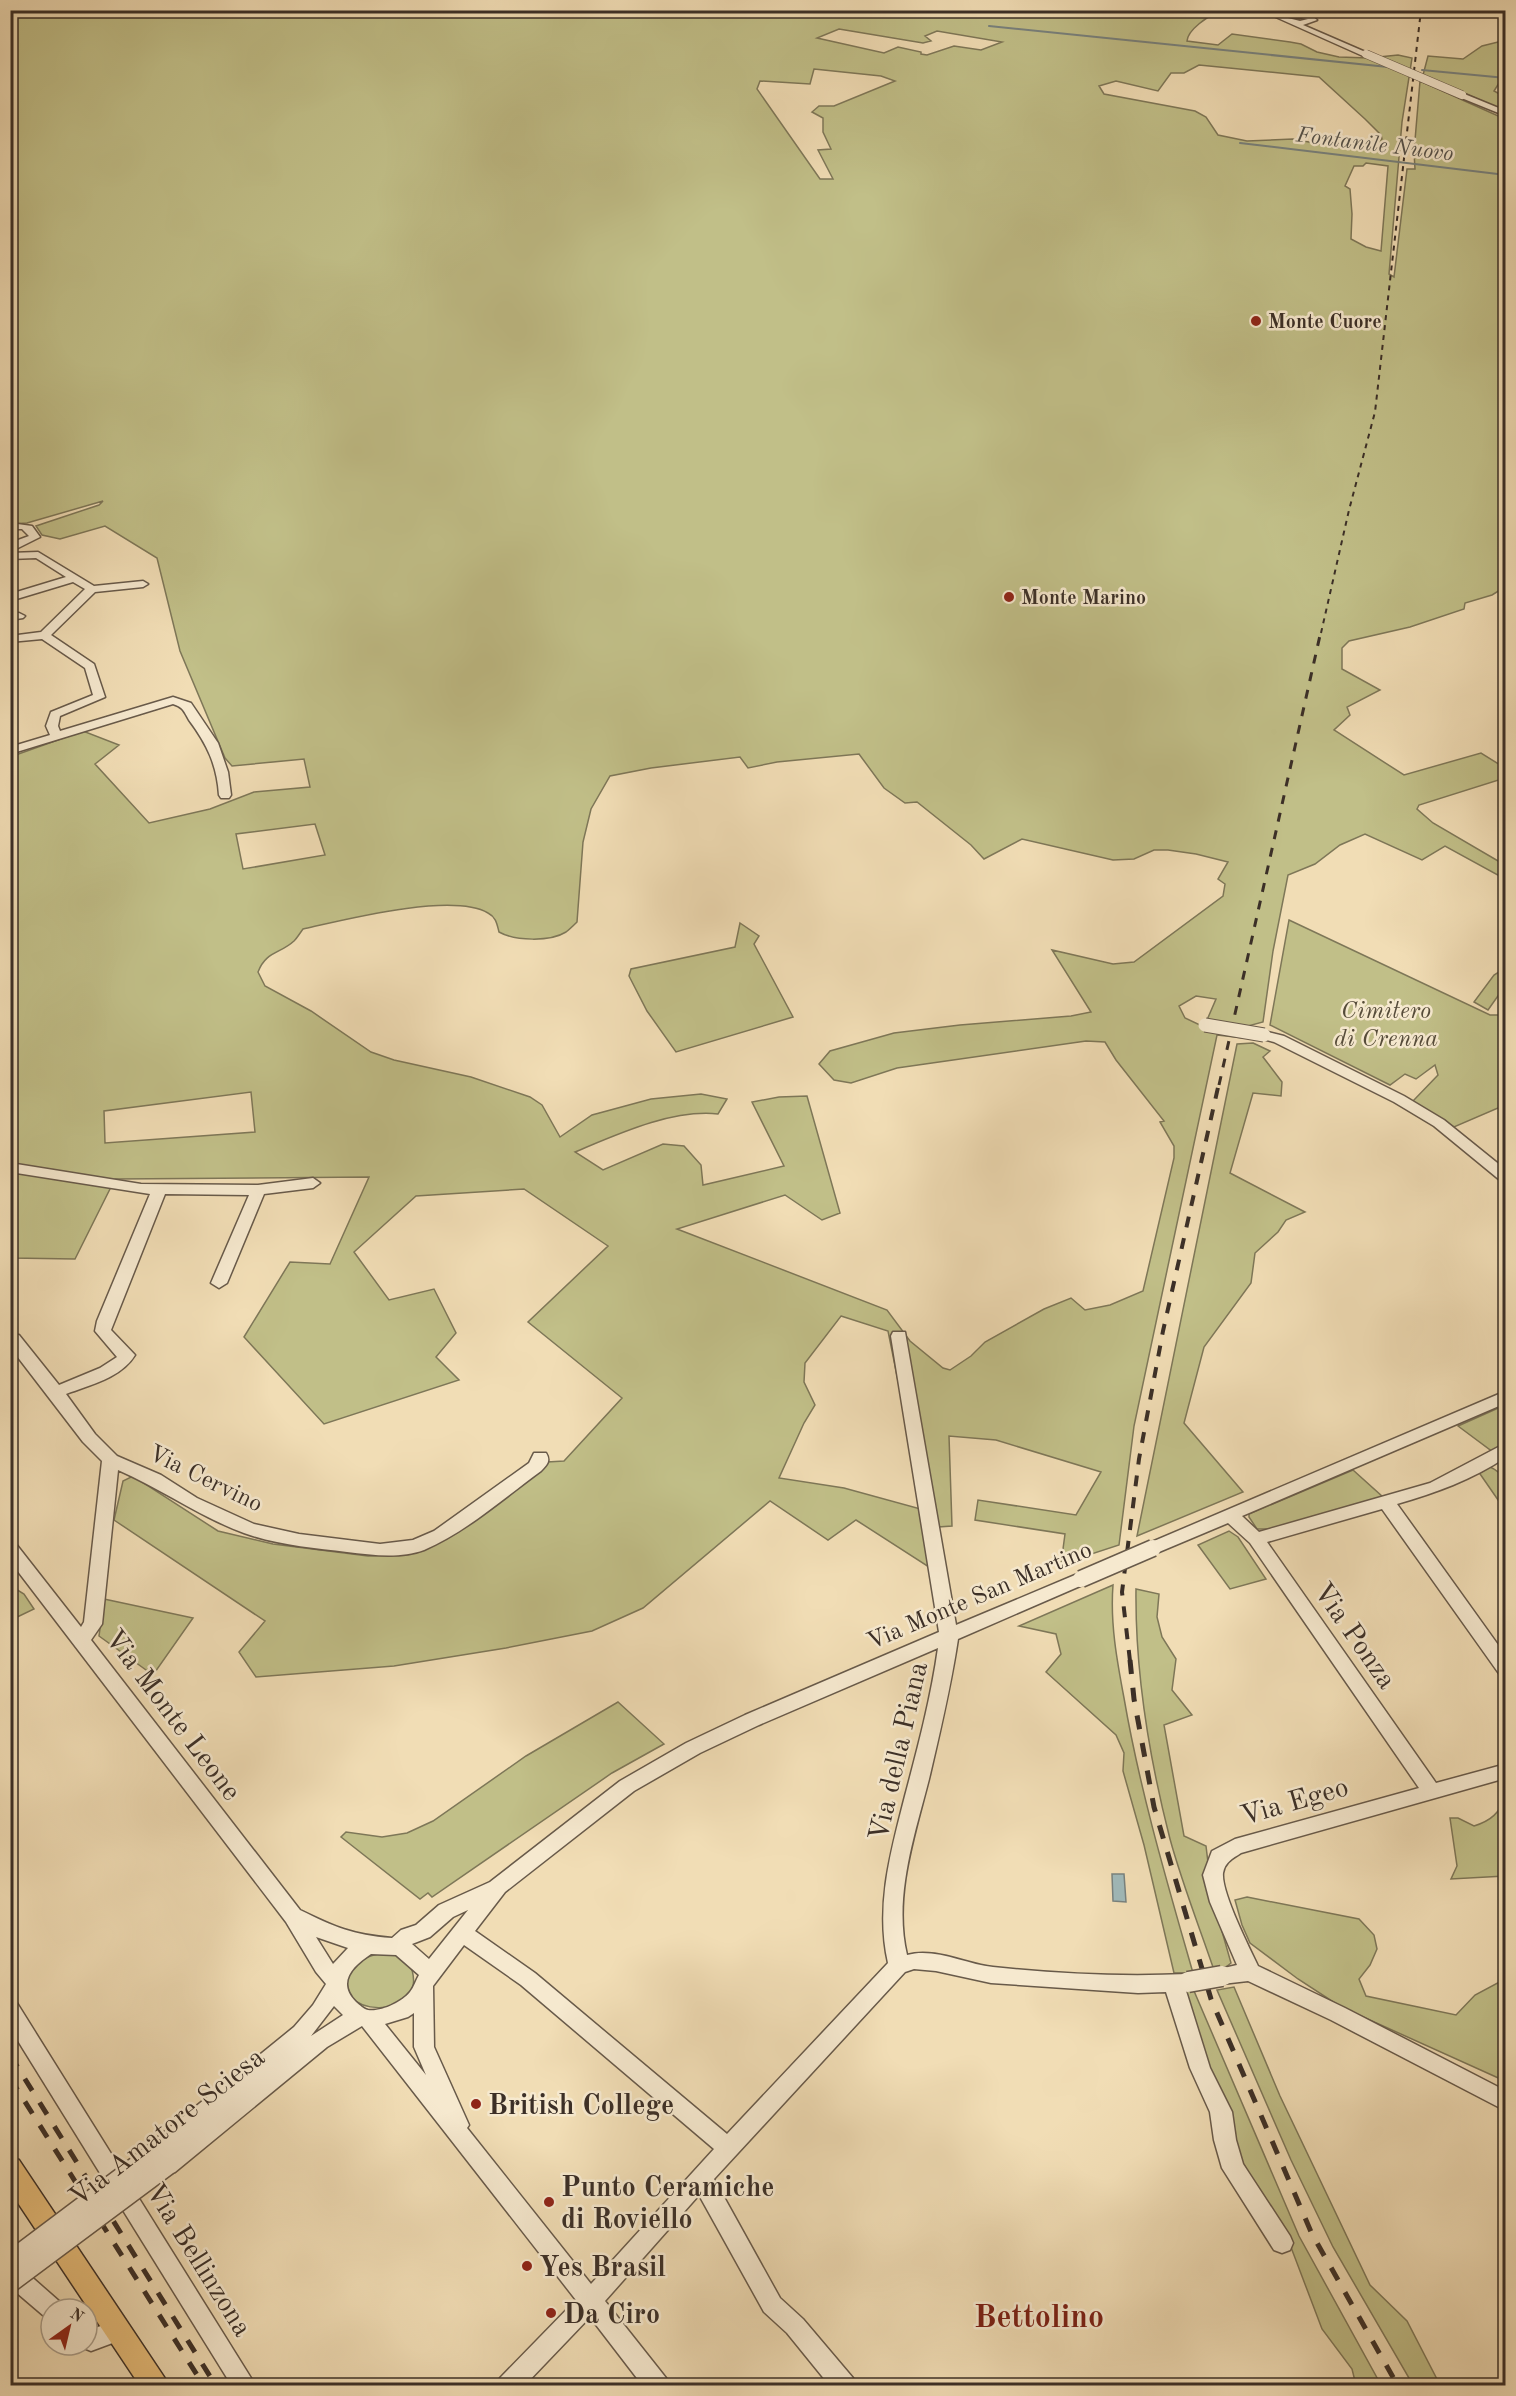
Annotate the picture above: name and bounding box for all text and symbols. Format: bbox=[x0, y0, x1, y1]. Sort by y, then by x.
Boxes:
water label: Fontanile Nuovo bbox=[1294, 124, 1455, 166]
place label: Monte Cuore bbox=[1268, 313, 1382, 333]
marker: Monte Cuore bbox=[1249, 314, 1263, 328]
place label: Monte Marino bbox=[1021, 589, 1146, 609]
marker: Monte Marino bbox=[1002, 590, 1016, 604]
park label: Cimitero di Crenna bbox=[1334, 1000, 1438, 1052]
street label: Via Cervino bbox=[144, 1442, 266, 1518]
street label: Via Monte San Martino bbox=[864, 1539, 1096, 1655]
street label: Via Ponza bbox=[1307, 1579, 1400, 1695]
street label: Via Monte Leone bbox=[98, 1625, 245, 1807]
street label: Via della Piana bbox=[866, 1659, 934, 1844]
street label: Via Egeo bbox=[1238, 1774, 1352, 1832]
street label: Via Amatore Sciesa bbox=[65, 2044, 271, 2213]
place label: British College bbox=[488, 2093, 674, 2121]
marker: British College bbox=[469, 2097, 483, 2111]
place label: Punto Ceramiche di Roviello bbox=[561, 2175, 775, 2235]
street label: Via Bellinzona bbox=[139, 2179, 256, 2342]
marker: Punto Ceramiche di Roviello bbox=[542, 2195, 556, 2209]
place label: Yes Brasil bbox=[539, 2255, 666, 2283]
marker: Yes Brasil bbox=[520, 2259, 534, 2273]
north arrow bbox=[39, 2297, 99, 2357]
place label: Da Ciro bbox=[563, 2302, 660, 2330]
district label: Bettolino bbox=[974, 2303, 1104, 2335]
text: N bbox=[67, 2306, 86, 2327]
marker: Da Ciro bbox=[544, 2306, 558, 2320]

